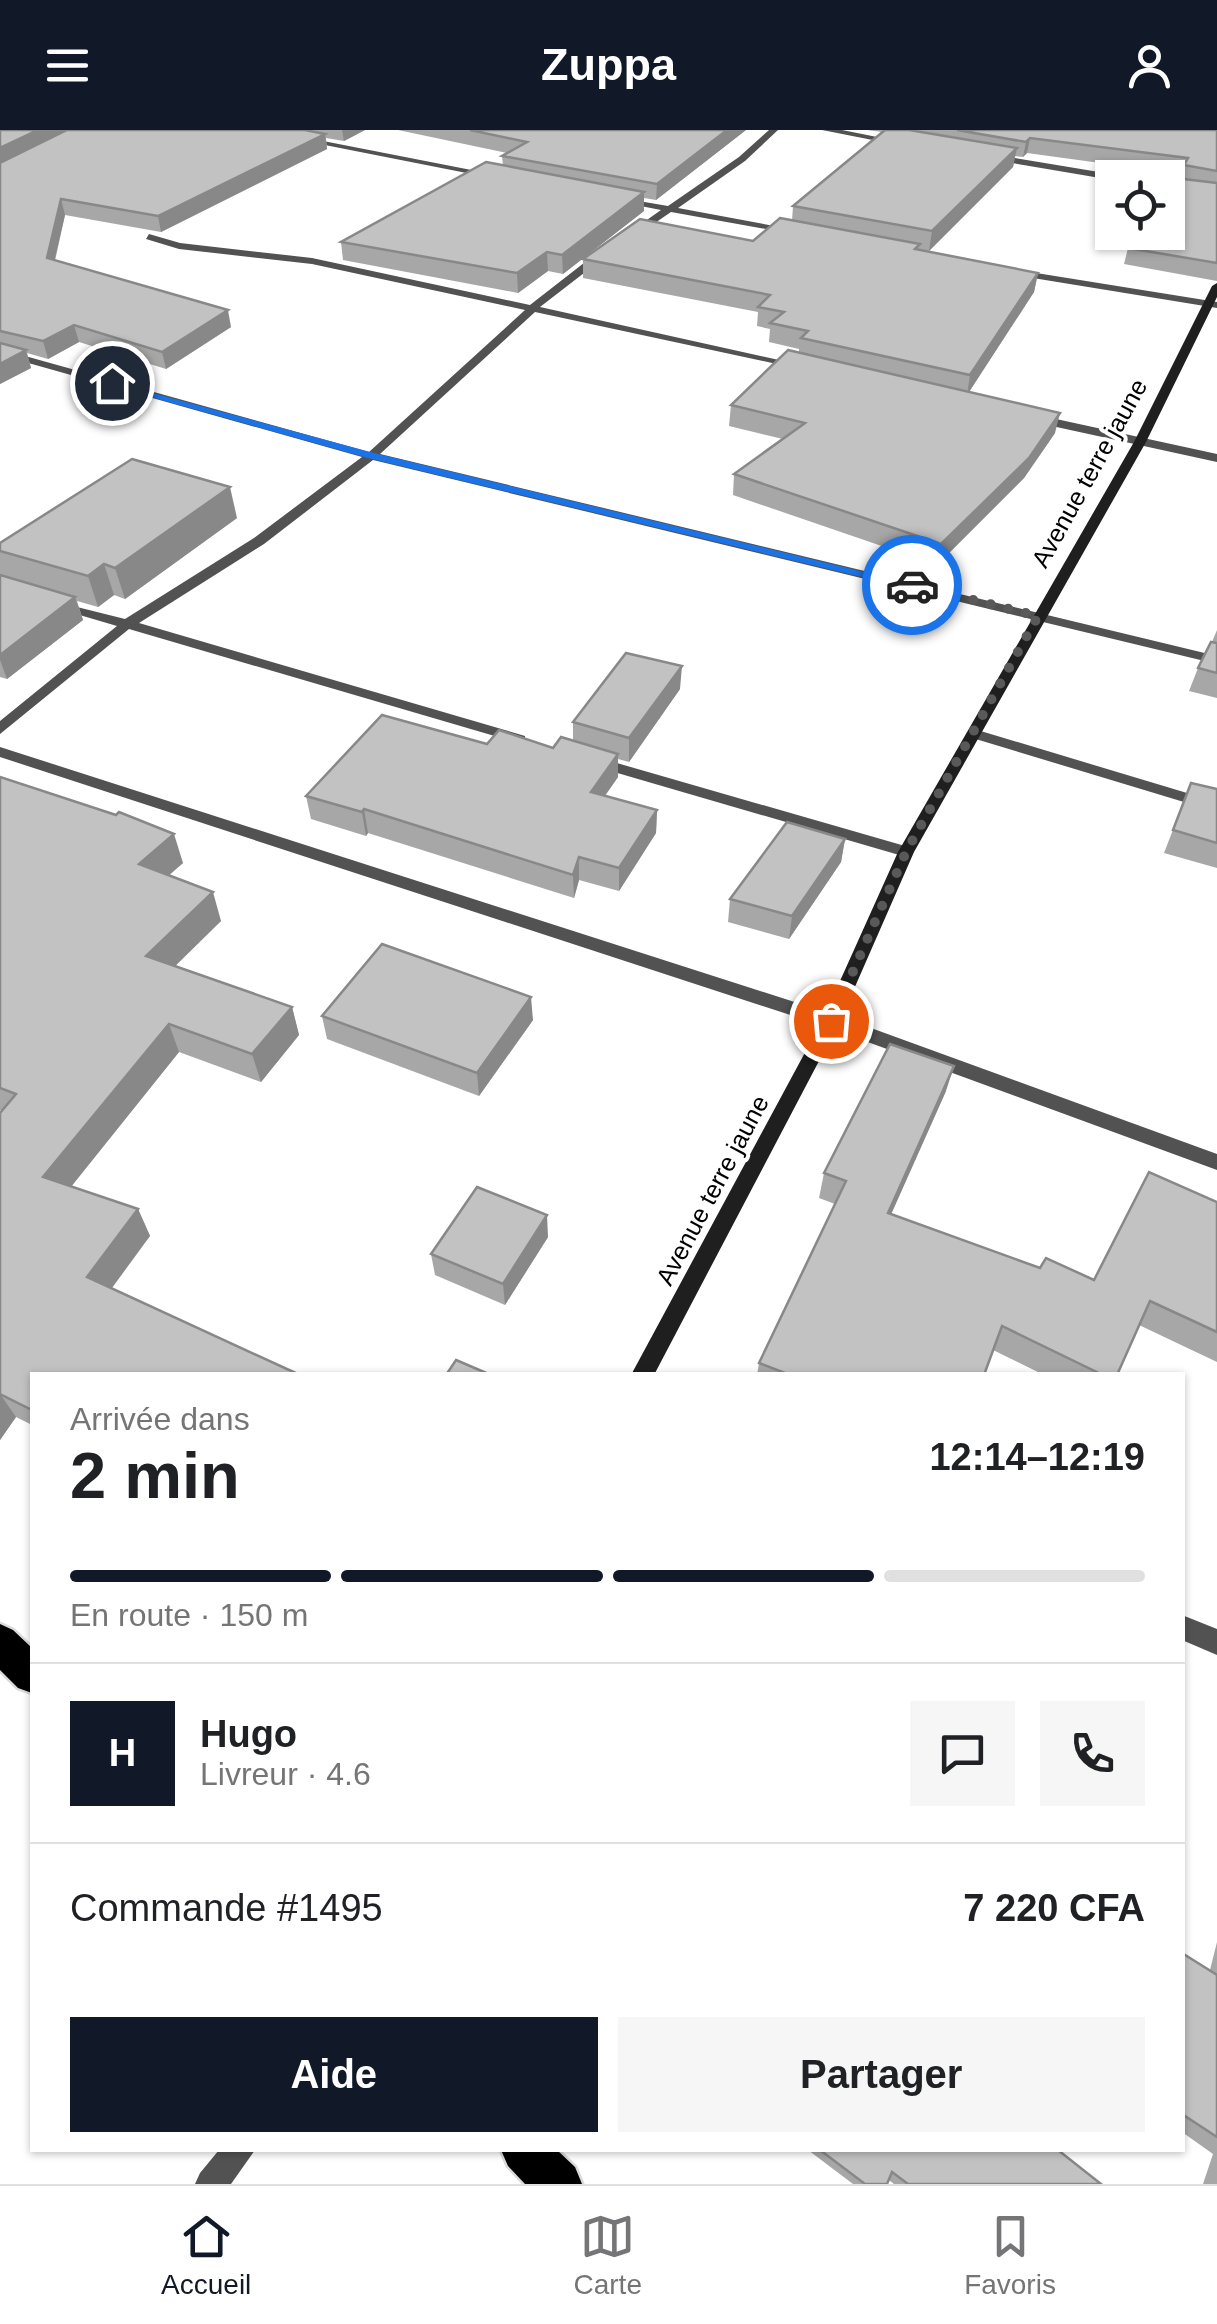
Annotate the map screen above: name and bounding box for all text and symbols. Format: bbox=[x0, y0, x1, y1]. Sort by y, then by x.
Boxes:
icon: menu bbox=[40, 38, 95, 93]
icon: person bbox=[1122, 38, 1177, 93]
text: Zuppa bbox=[541, 39, 676, 90]
map controls bbox=[1095, 160, 1185, 250]
button: locate bbox=[1095, 160, 1185, 250]
pin bbox=[70, 341, 155, 426]
icon: home bbox=[85, 356, 140, 411]
street label: Avenue terre jaune bbox=[1026, 374, 1152, 572]
courier bbox=[862, 535, 962, 635]
icon: car bbox=[885, 558, 940, 613]
pin bbox=[789, 979, 874, 1064]
icon: bag bbox=[804, 994, 859, 1049]
street label: Avenue terre jaune bbox=[650, 1090, 774, 1290]
text: Arrivée dans bbox=[70, 1401, 250, 1437]
text: 12:14–12:19 bbox=[929, 1436, 1145, 1478]
text: 2 min bbox=[70, 1439, 240, 1512]
text: En route · 150 m bbox=[70, 1597, 308, 1633]
button: chat bbox=[910, 1701, 1015, 1806]
button: phone bbox=[1040, 1701, 1145, 1806]
text: Hugo bbox=[200, 1713, 297, 1755]
text: H bbox=[109, 1732, 136, 1774]
text: Livreur · 4.6 bbox=[200, 1756, 371, 1792]
text: Commande #1495 bbox=[70, 1887, 383, 1929]
text: 7 220 CFA bbox=[963, 1887, 1145, 1929]
button: Aide bbox=[70, 2017, 598, 2132]
button: Partager bbox=[618, 2017, 1145, 2132]
tab: Accueil bbox=[161, 2209, 251, 2301]
tab: Carte bbox=[574, 2209, 642, 2301]
tab: Favoris bbox=[964, 2209, 1056, 2301]

